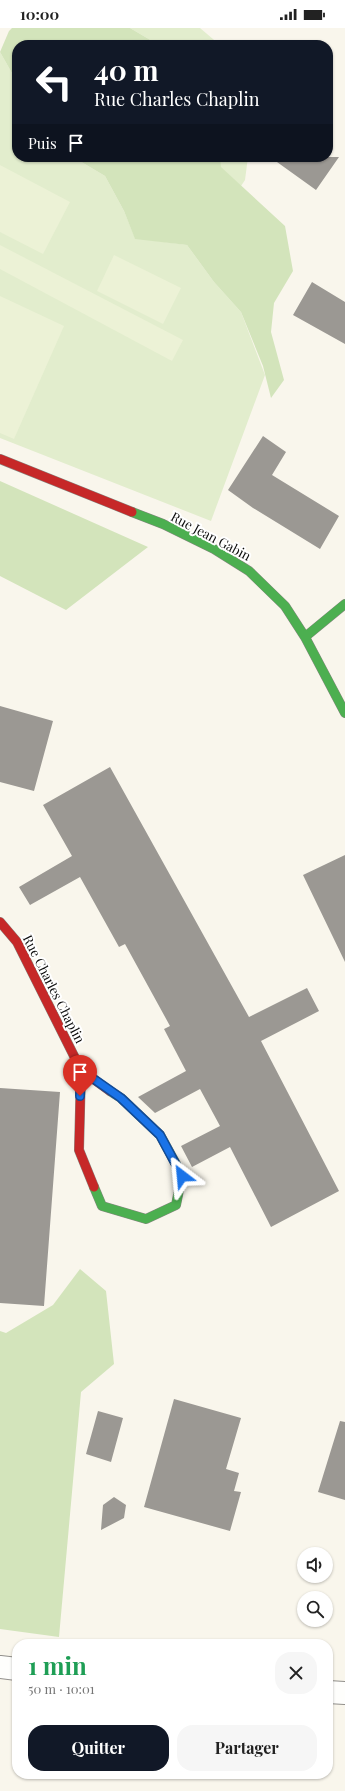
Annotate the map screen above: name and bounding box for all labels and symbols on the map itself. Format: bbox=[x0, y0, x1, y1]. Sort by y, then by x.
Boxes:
street label: Rue Jean Gabin bbox=[168, 507, 254, 564]
street label: Rue Charles Chaplin bbox=[20, 932, 89, 1046]
pin bbox=[63, 1055, 97, 1096]
position arrow bbox=[161, 1155, 203, 1197]

